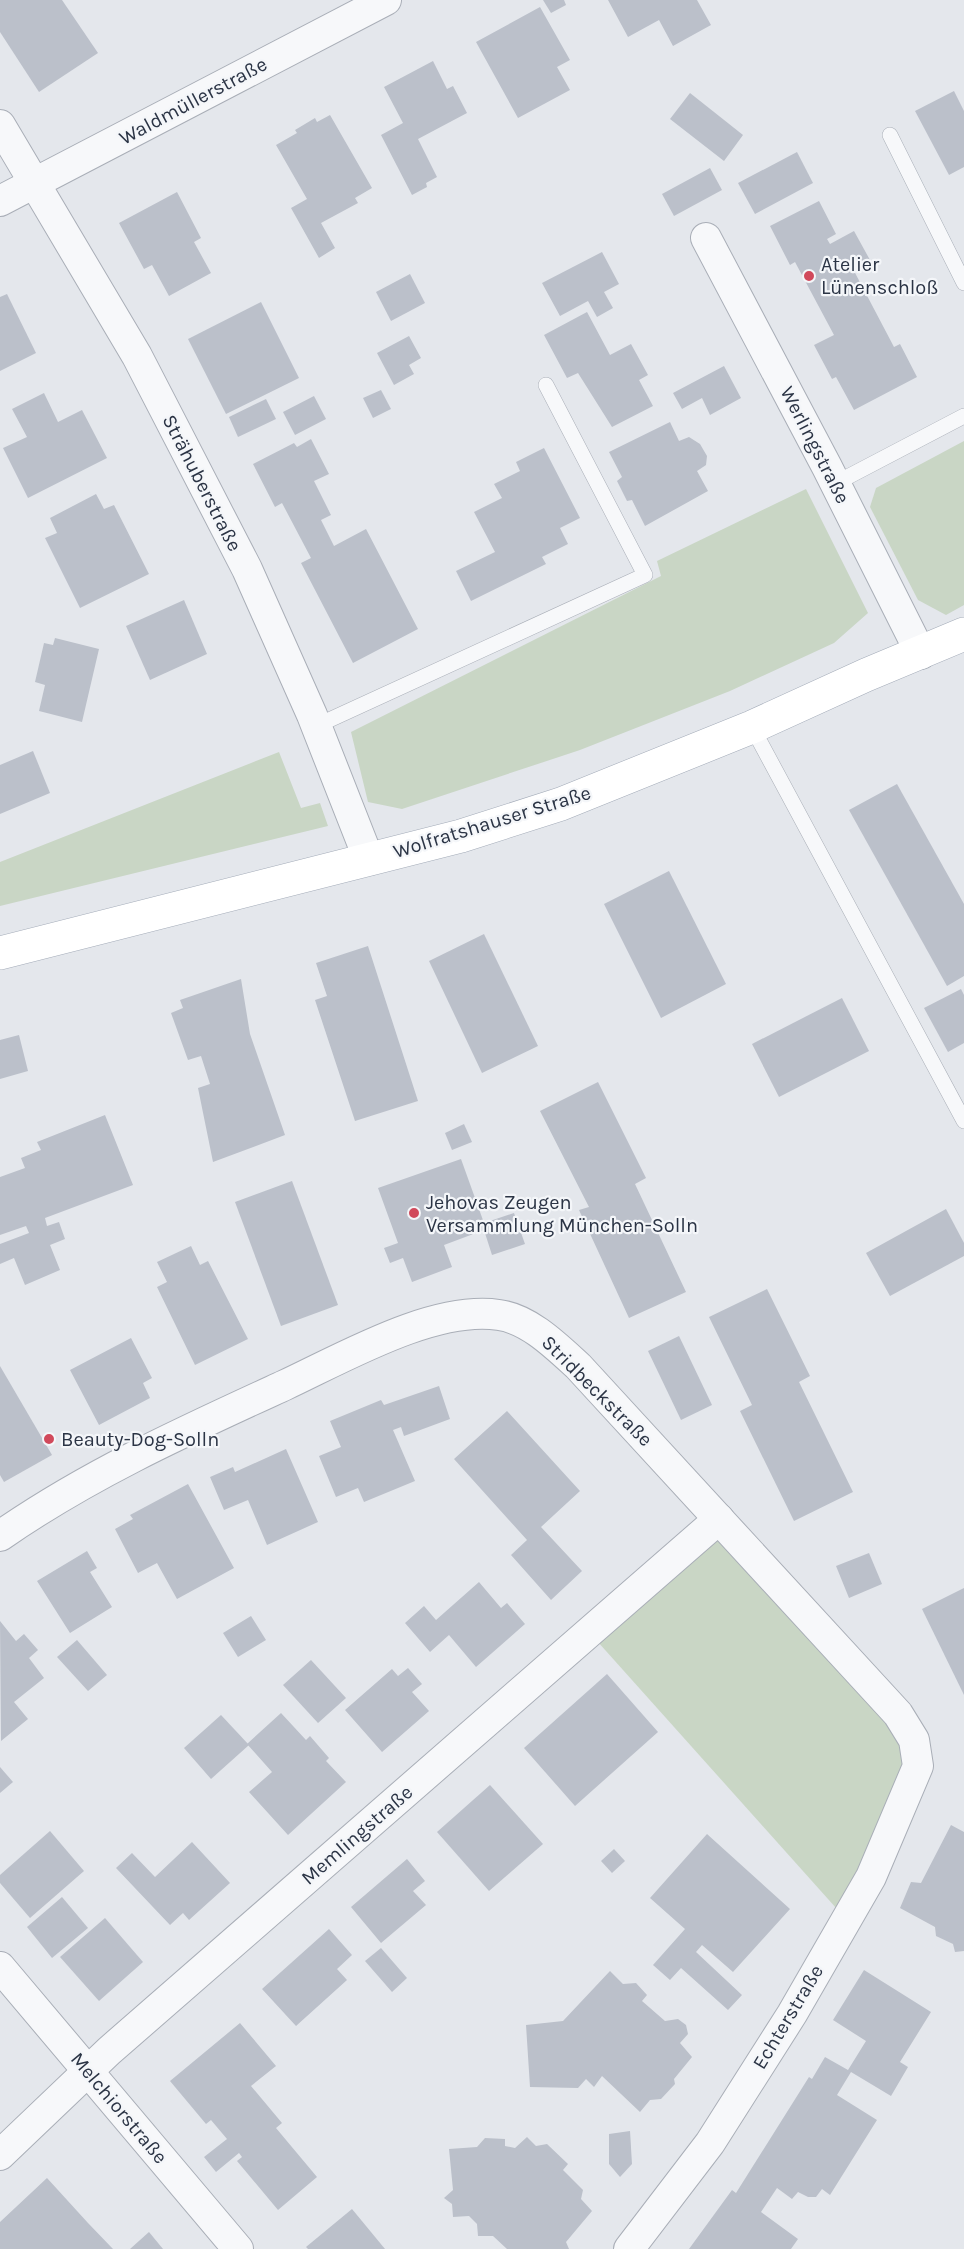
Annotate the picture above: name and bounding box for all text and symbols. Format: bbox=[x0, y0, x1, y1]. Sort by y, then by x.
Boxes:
street label: Waldmüllerstraße bbox=[115, 52, 271, 150]
place label: Atelier Lünenschloß bbox=[821, 253, 939, 299]
marker: Atelier Lünenschloß bbox=[802, 269, 816, 283]
street label: Werlingstraße bbox=[776, 383, 854, 507]
street label: Strähuberstraße bbox=[158, 411, 246, 555]
street label: Wolfratshauser Straße bbox=[391, 781, 593, 863]
place label: Jehovas Zeugen Versammlung München-Solln bbox=[426, 1191, 698, 1237]
marker: Jehovas Zeugen Versammlung München-Solln bbox=[407, 1206, 421, 1220]
street label: Stridbeckstraße bbox=[537, 1331, 657, 1451]
place label: Beauty-Dog-Solln bbox=[61, 1428, 219, 1451]
marker: Beauty-Dog-Solln bbox=[42, 1432, 56, 1446]
street label: Memlingstraße bbox=[297, 1781, 417, 1889]
street label: Echterstraße bbox=[748, 1961, 828, 2073]
street label: Melchiorstraße bbox=[66, 2048, 172, 2168]

